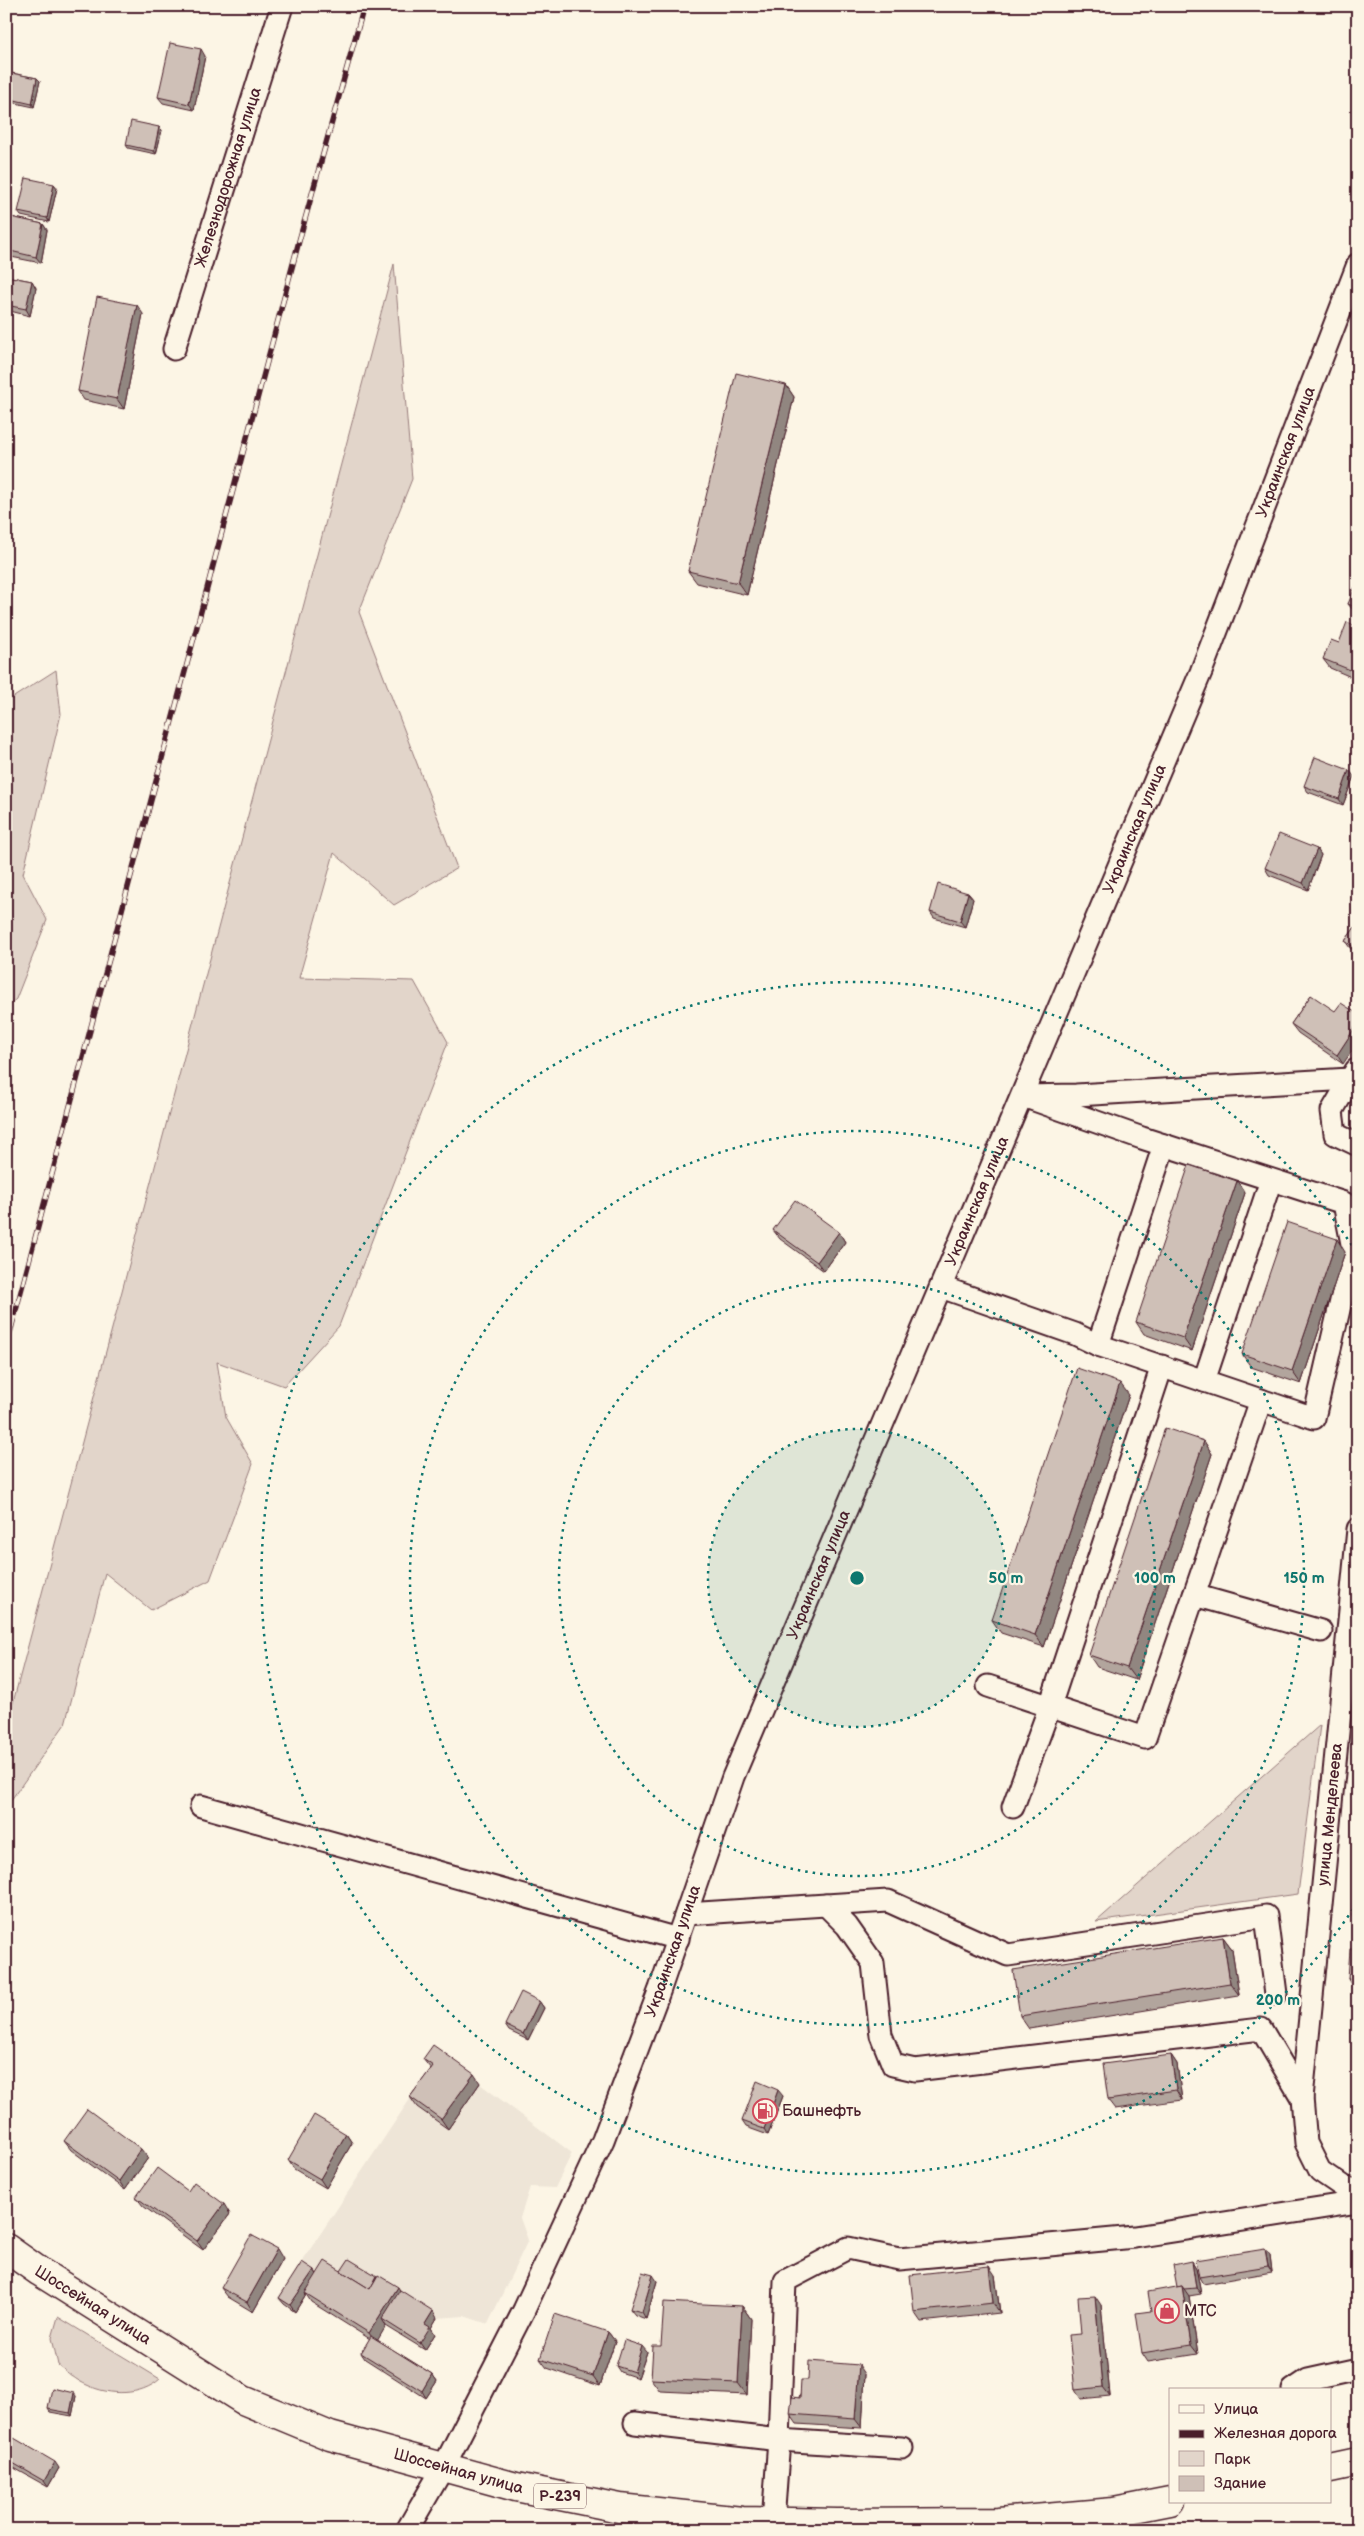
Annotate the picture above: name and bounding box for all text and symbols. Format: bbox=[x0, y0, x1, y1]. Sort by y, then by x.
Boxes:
street label: Железнодорожная улица bbox=[191, 84, 266, 270]
street label: Украинская улица bbox=[1252, 383, 1320, 520]
street label: Украинская улица bbox=[1099, 761, 1171, 896]
street label: Украинская улица bbox=[941, 1133, 1013, 1268]
street label: Украинская улица bbox=[783, 1507, 855, 1642]
centre of rings bbox=[848, 1569, 866, 1587]
text: 50 m bbox=[989, 1569, 1024, 1588]
text: 100 m bbox=[1134, 1569, 1176, 1588]
text: 150 m bbox=[1283, 1569, 1325, 1588]
street label: улица Менделеева bbox=[1313, 1742, 1346, 1887]
street label: Украинская улица bbox=[641, 1882, 705, 2020]
text: 200 m bbox=[1256, 1991, 1300, 2010]
fuel station icon: Башнефть bbox=[752, 2098, 778, 2124]
place label: Башнефть bbox=[782, 2102, 861, 2121]
street label: Шоссейная улица bbox=[31, 2262, 155, 2349]
shop icon: МТС bbox=[1154, 2298, 1180, 2324]
place label: МТС bbox=[1184, 2302, 1217, 2321]
legend bbox=[1169, 2388, 1332, 2504]
text: Улица bbox=[1214, 2400, 1259, 2419]
text: Железная дорога bbox=[1214, 2424, 1337, 2443]
street label: Шоссейная улица bbox=[392, 2444, 525, 2498]
text: Парк bbox=[1214, 2450, 1251, 2469]
text: Здание bbox=[1214, 2474, 1266, 2493]
road number: Р-239 bbox=[534, 2484, 586, 2508]

